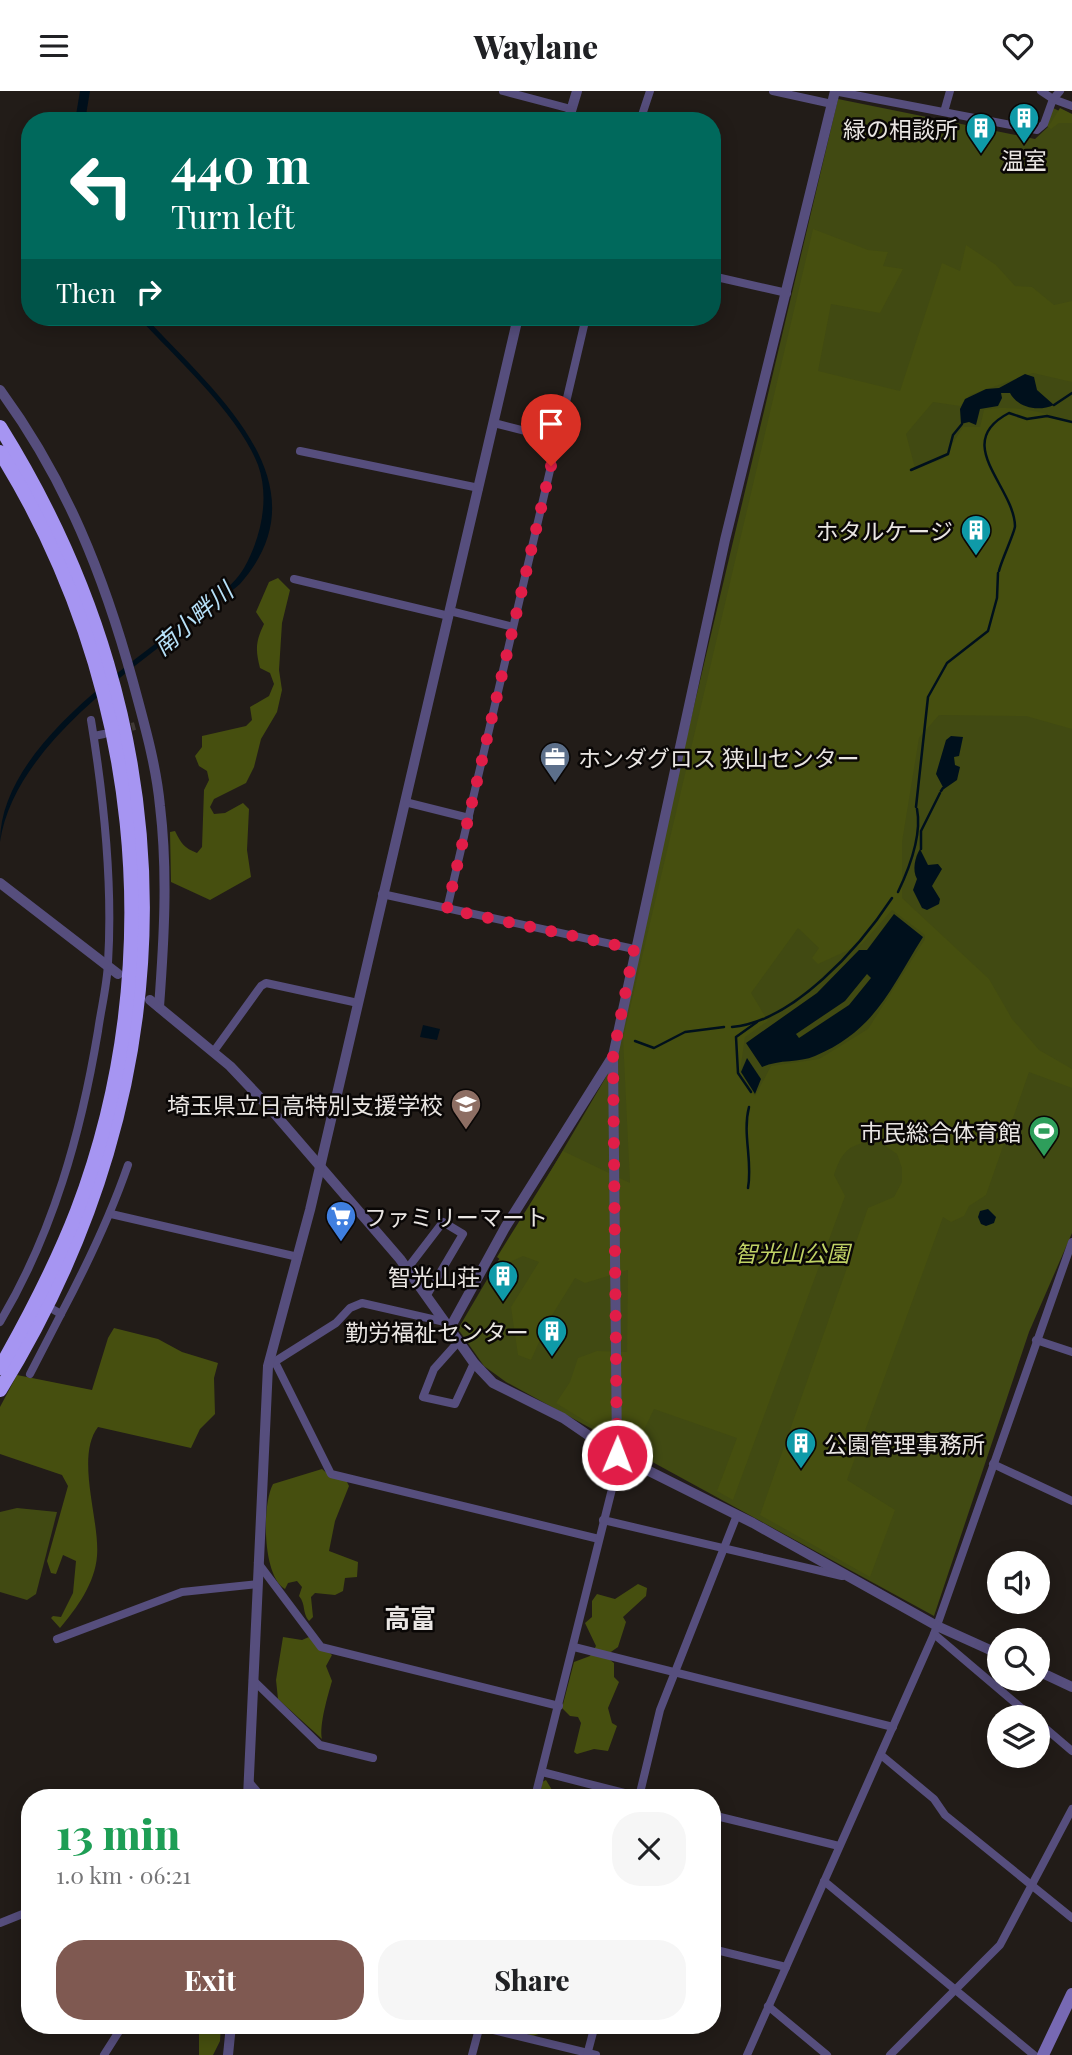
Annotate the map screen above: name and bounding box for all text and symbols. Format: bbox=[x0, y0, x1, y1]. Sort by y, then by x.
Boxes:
text: Waylane bbox=[474, 24, 598, 67]
icon: menu bbox=[35, 27, 73, 65]
icon: heart bbox=[999, 27, 1037, 65]
building icon: 温室 bbox=[1007, 101, 1041, 145]
building icon: 緑の相談所 bbox=[964, 111, 998, 155]
place label: 緑の相談所 bbox=[843, 113, 958, 144]
text: 440 m bbox=[171, 131, 310, 196]
icon: left bbox=[56, 140, 147, 231]
place label: 温室 bbox=[1001, 144, 1047, 175]
text: Turn left bbox=[171, 194, 295, 237]
icon: right bbox=[130, 273, 168, 311]
text: Then bbox=[56, 275, 116, 310]
pin bbox=[521, 394, 581, 466]
icon: arrive bbox=[532, 405, 570, 443]
building icon: ホタルケージ bbox=[959, 513, 993, 557]
place label: ホタルケージ bbox=[815, 515, 953, 546]
water label: 南小畔川 bbox=[145, 572, 241, 662]
office icon: ホンダグロス 狭山センター bbox=[538, 740, 572, 784]
place label: ホンダグロス 狭山センター bbox=[578, 742, 860, 773]
school or university icon: 埼玉県立日高特別支援学校 bbox=[449, 1087, 483, 1131]
place label: 埼玉県立日高特別支援学校 bbox=[167, 1089, 443, 1120]
sports icon: 市民総合体育館 bbox=[1027, 1114, 1061, 1158]
place label: 市民総合体育館 bbox=[860, 1116, 1021, 1147]
supermarket icon: ファミリーマート bbox=[324, 1199, 358, 1243]
place label: ファミリーマート bbox=[364, 1201, 548, 1232]
park label: 智光山公園 bbox=[735, 1237, 853, 1268]
building icon: 智光山荘 bbox=[486, 1259, 520, 1303]
place label: 智光山荘 bbox=[388, 1261, 480, 1292]
building icon: 勤労福祉センター bbox=[535, 1314, 569, 1358]
place label: 勤労福祉センター bbox=[345, 1316, 529, 1347]
position arrow bbox=[580, 1418, 654, 1492]
building icon: 公園管理事務所 bbox=[784, 1426, 818, 1470]
place label: 公園管理事務所 bbox=[824, 1428, 985, 1459]
map controls bbox=[987, 1551, 1050, 1768]
button: sound bbox=[987, 1551, 1050, 1614]
district label: 高富 bbox=[384, 1600, 436, 1635]
button: search bbox=[987, 1628, 1050, 1691]
button: layers bbox=[987, 1705, 1050, 1768]
text: 13 min bbox=[56, 1805, 180, 1861]
button: close bbox=[612, 1812, 686, 1886]
text: 1.0 km · 06:21 bbox=[56, 1859, 191, 1890]
button: Exit bbox=[56, 1940, 364, 2020]
button: Share bbox=[378, 1940, 686, 2020]

